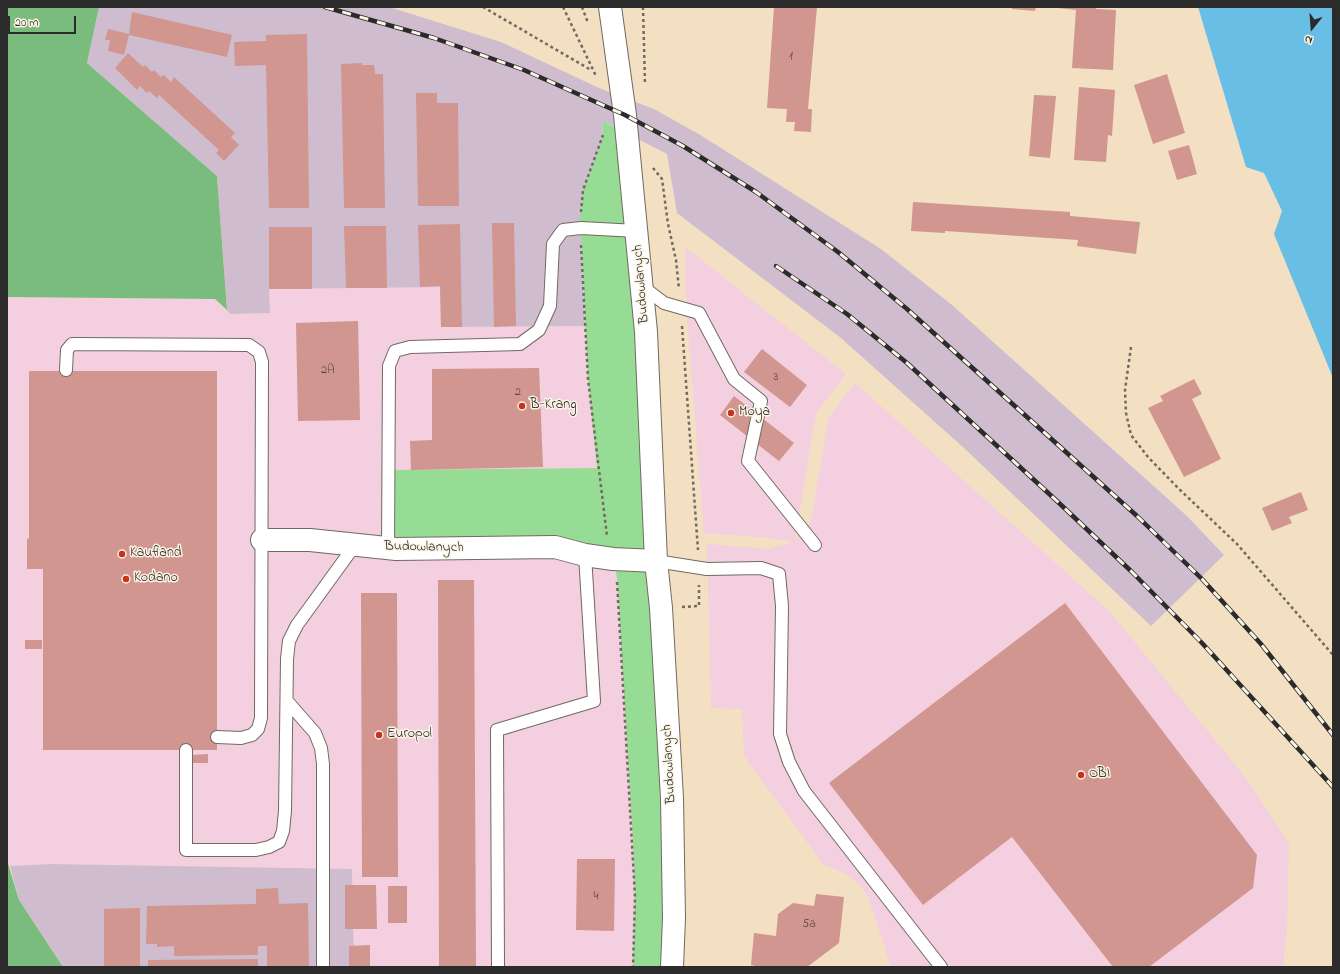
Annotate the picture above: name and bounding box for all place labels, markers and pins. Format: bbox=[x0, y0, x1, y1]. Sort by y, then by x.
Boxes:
place label: B-Krang bbox=[530, 398, 577, 414]
marker: B-Krang bbox=[517, 401, 527, 411]
place label: Moya bbox=[739, 405, 770, 421]
marker: Moya bbox=[726, 408, 736, 418]
place label: Kaufland bbox=[130, 546, 182, 562]
marker: Kaufland bbox=[117, 549, 127, 559]
place label: Kodano bbox=[134, 571, 178, 587]
marker: Kodano bbox=[121, 574, 131, 584]
place label: Europol bbox=[387, 727, 432, 743]
marker: Europol bbox=[374, 730, 384, 740]
place label: OBI bbox=[1089, 767, 1110, 783]
marker: OBI bbox=[1076, 770, 1086, 780]

